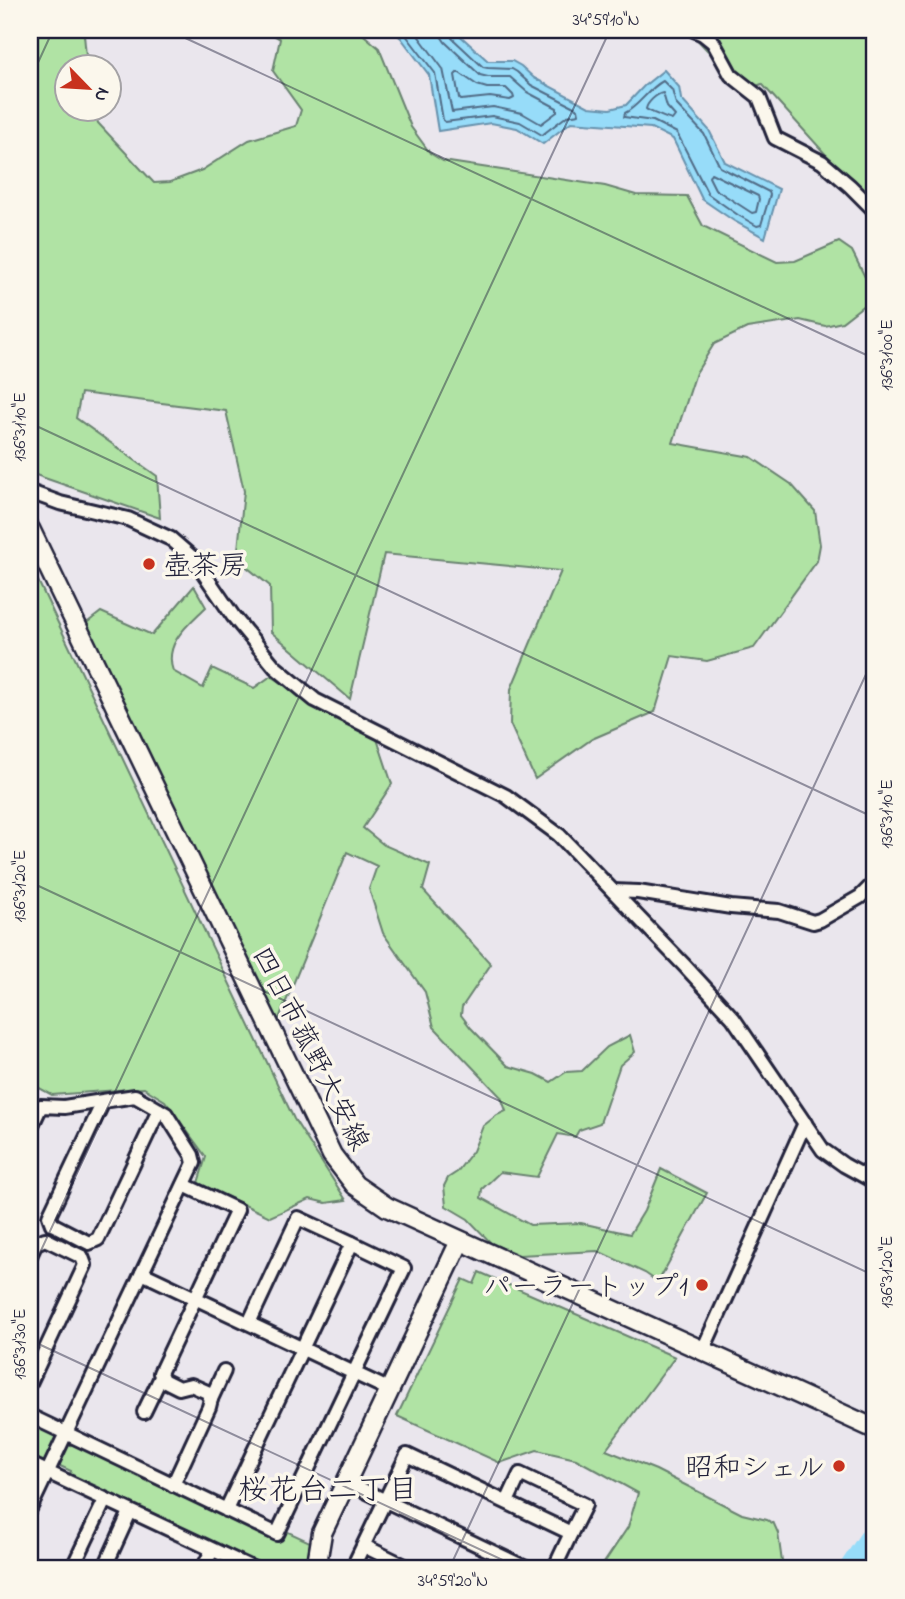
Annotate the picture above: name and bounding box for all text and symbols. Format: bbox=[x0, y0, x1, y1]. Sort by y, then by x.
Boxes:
text: 34°59'10"N bbox=[572, 8, 640, 34]
north arrow bbox=[52, 52, 122, 122]
text: N bbox=[86, 83, 116, 106]
text: 136°31'00"E bbox=[875, 319, 901, 391]
text: 136°31'10"E bbox=[8, 392, 34, 462]
place label: 壺茶房 bbox=[163, 547, 247, 588]
marker: 壺茶房 bbox=[141, 556, 157, 572]
text: 136°31'10"E bbox=[875, 779, 901, 849]
text: 136°31'20"E bbox=[8, 850, 34, 922]
street label: 四日市菰野大安線 bbox=[240, 940, 378, 1159]
text: 136°31'20"E bbox=[875, 1236, 901, 1308]
place label: パーラートップ1 bbox=[483, 1268, 688, 1309]
marker: パーラートップ1 bbox=[694, 1277, 710, 1293]
text: 136°31'30"E bbox=[8, 1308, 34, 1380]
place label: 昭和シェル bbox=[685, 1449, 825, 1490]
marker: 昭和シェル bbox=[831, 1458, 847, 1474]
district label: 桜花台二丁目 bbox=[238, 1470, 418, 1514]
text: 34°59'20"N bbox=[418, 1569, 488, 1595]

